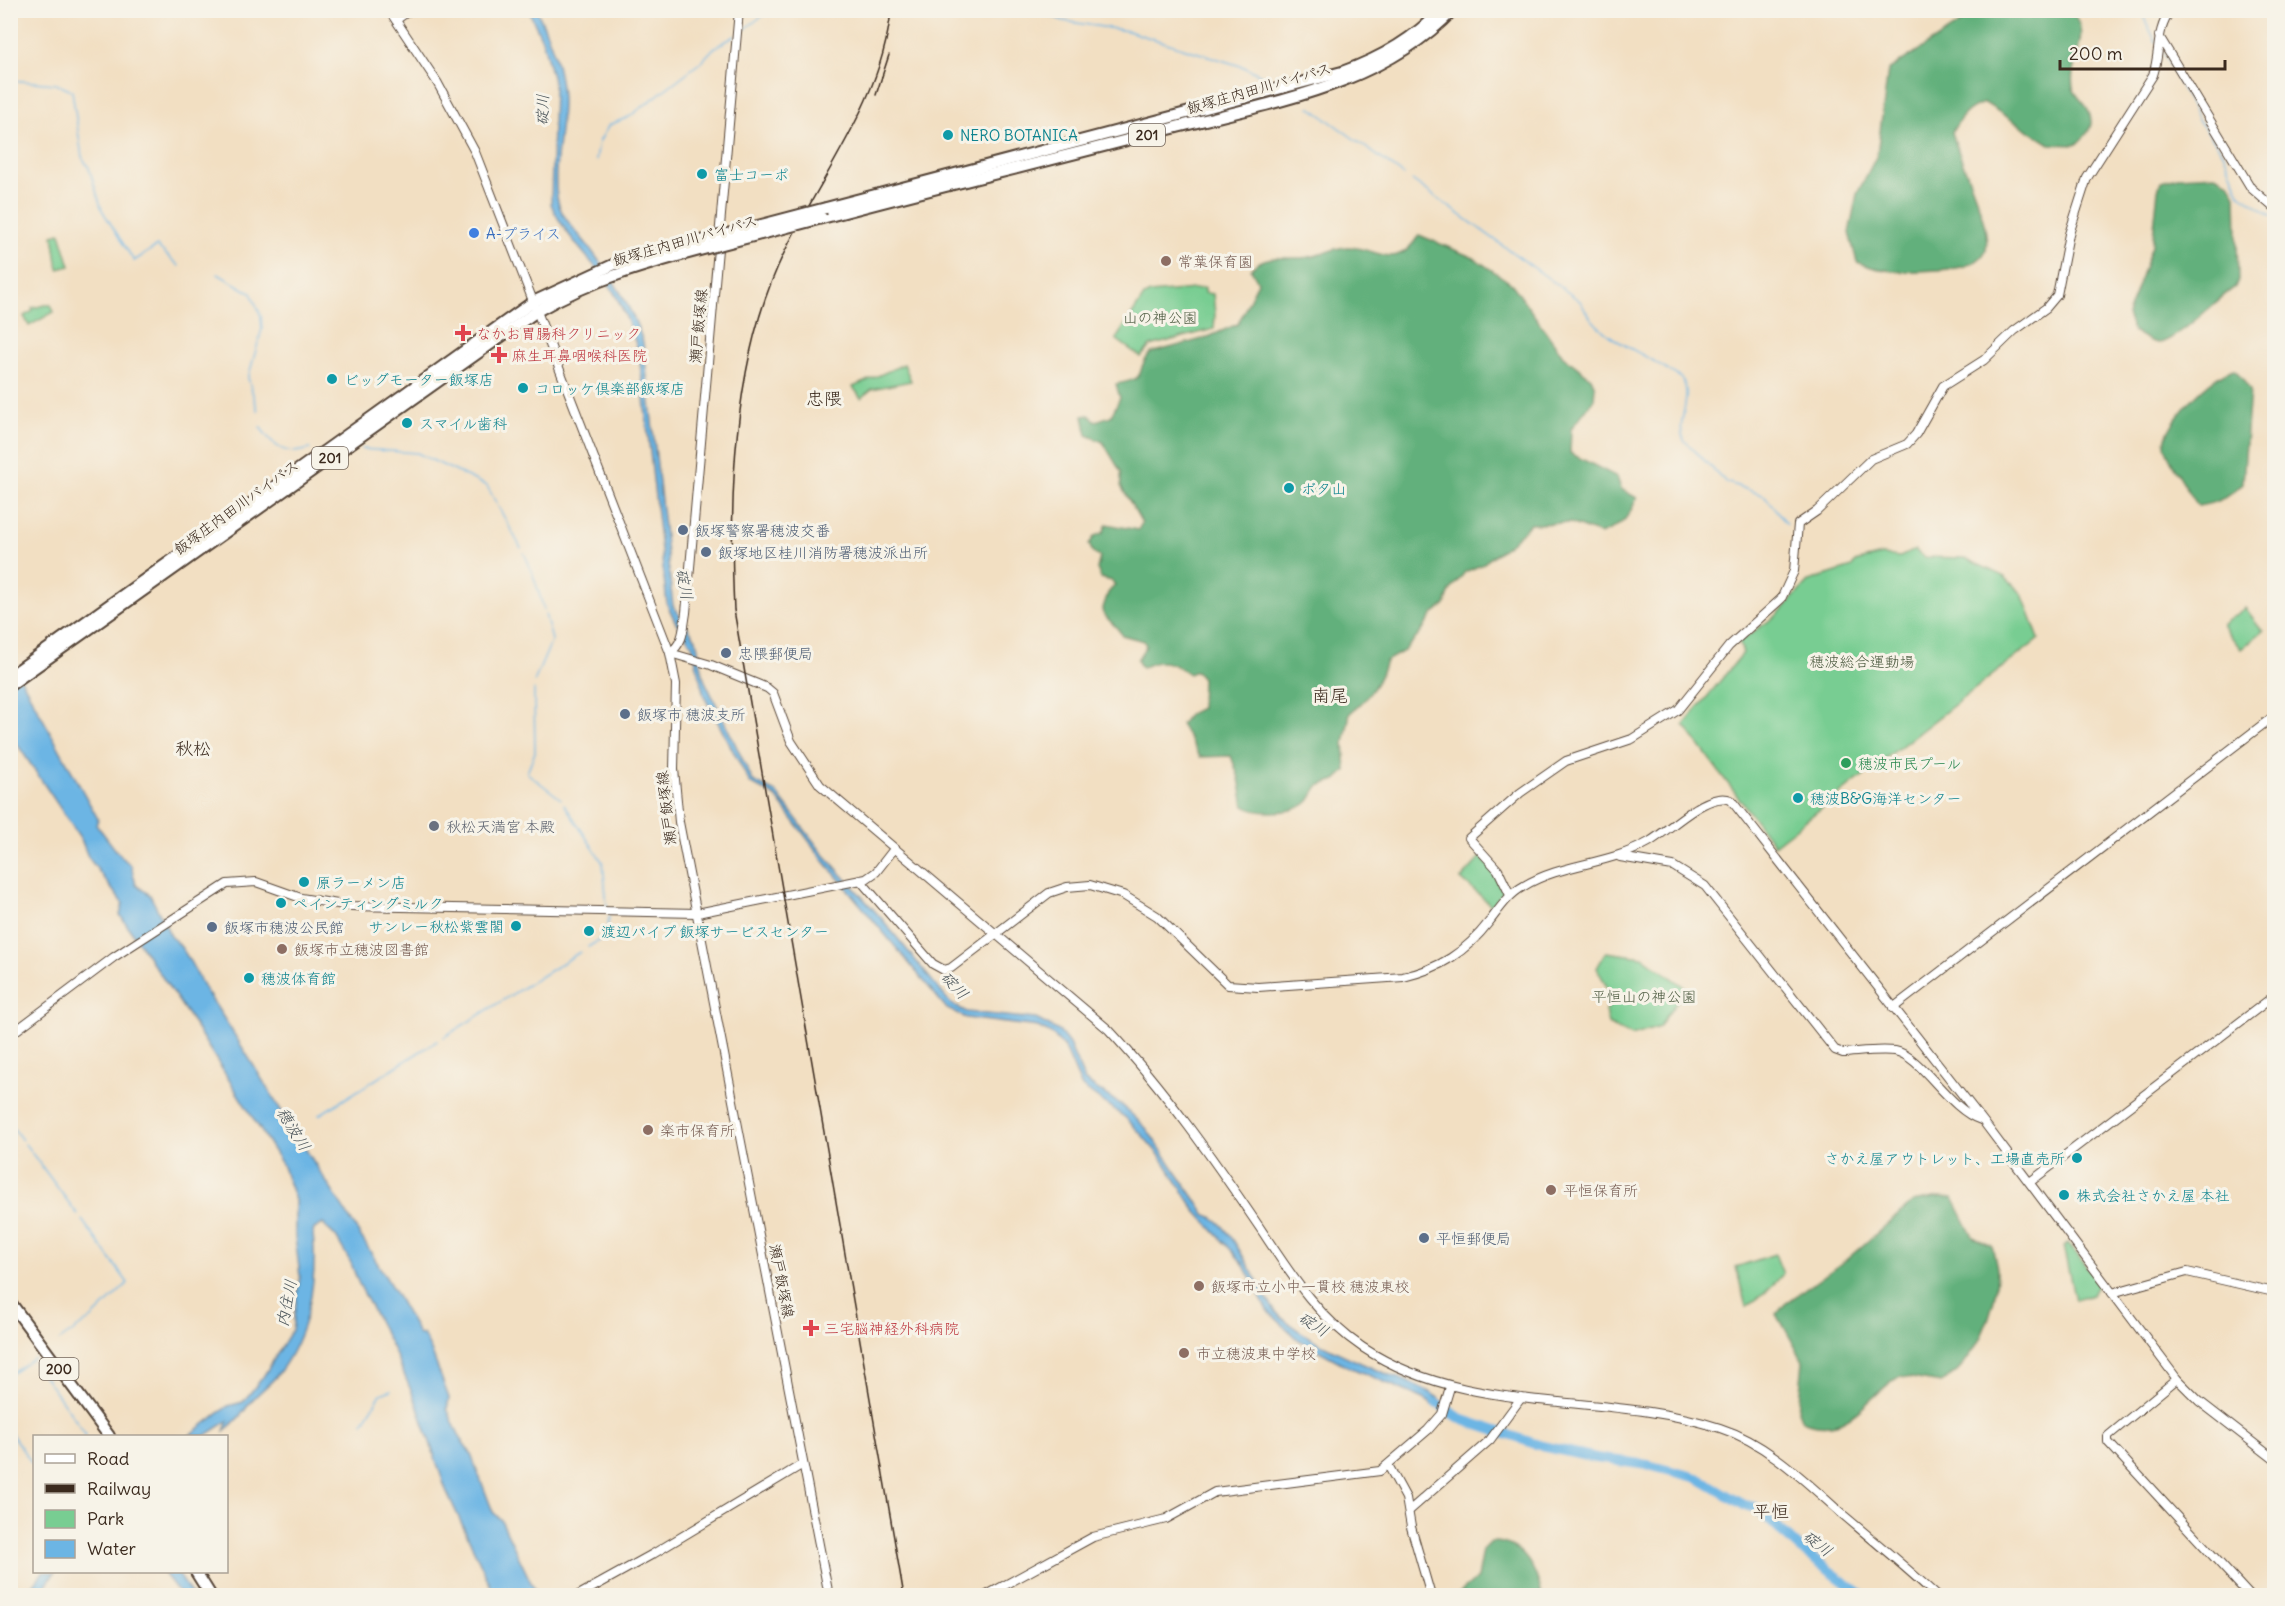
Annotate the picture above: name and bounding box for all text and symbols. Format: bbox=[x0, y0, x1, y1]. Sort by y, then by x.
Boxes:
scale bar bbox=[2060, 33, 2225, 71]
text: 200 m bbox=[2069, 42, 2123, 65]
street label: 飯塚庄内田川バイパス bbox=[1184, 58, 1334, 118]
water label: 碇川 bbox=[532, 94, 552, 126]
road number: 201 bbox=[1129, 124, 1165, 146]
place label: NERO BOTANICA bbox=[960, 126, 1078, 145]
marker: NERO BOTANICA bbox=[941, 128, 955, 142]
place label: 富士コーポ bbox=[714, 165, 789, 184]
marker: 富士コーポ bbox=[695, 167, 709, 181]
street label: 飯塚庄内田川バイパス bbox=[610, 210, 760, 270]
place label: A-プライス bbox=[486, 224, 561, 243]
marker: A-プライス bbox=[467, 226, 481, 240]
place label: 常葉保育園 bbox=[1178, 252, 1253, 271]
marker: 常葉保育園 bbox=[1159, 254, 1173, 268]
street label: 瀬戸飯塚線 bbox=[685, 288, 711, 364]
park label: 山の神公園 bbox=[1122, 308, 1198, 327]
marker: なかお胃腸科クリニック bbox=[454, 324, 472, 342]
place label: なかお胃腸科クリニック bbox=[476, 324, 641, 343]
marker: 麻生耳鼻咽喉科医院 bbox=[490, 346, 508, 364]
place label: 麻生耳鼻咽喉科医院 bbox=[512, 346, 647, 365]
place label: ビッグモーター飯塚店 bbox=[344, 370, 494, 389]
marker: ビッグモーター飯塚店 bbox=[325, 372, 339, 386]
place label: コロッケ倶楽部飯塚店 bbox=[535, 379, 685, 398]
marker: コロッケ倶楽部飯塚店 bbox=[516, 381, 530, 395]
district label: 忠隈 bbox=[806, 387, 842, 410]
place label: スマイル歯科 bbox=[419, 414, 507, 433]
marker: スマイル歯科 bbox=[400, 416, 414, 430]
road number: 201 bbox=[312, 447, 348, 469]
street label: 飯塚庄内田川バイパス bbox=[170, 455, 302, 559]
place label: ボタ山 bbox=[1301, 479, 1346, 498]
marker: ボタ山 bbox=[1282, 481, 1296, 495]
place label: 飯塚警察署穂波交番 bbox=[695, 521, 830, 540]
marker: 飯塚警察署穂波交番 bbox=[676, 523, 690, 537]
place label: 飯塚地区桂川消防署穂波派出所 bbox=[718, 543, 928, 562]
marker: 飯塚地区桂川消防署穂波派出所 bbox=[699, 545, 713, 559]
water label: 碇川 bbox=[672, 566, 698, 602]
place label: 忠隈郵便局 bbox=[738, 644, 813, 663]
marker: 忠隈郵便局 bbox=[719, 646, 733, 660]
park label: 穂波総合運動場 bbox=[1809, 652, 1915, 671]
district label: 南尾 bbox=[1312, 684, 1348, 707]
place label: 飯塚市 穂波支所 bbox=[637, 705, 746, 724]
marker: 飯塚市 穂波支所 bbox=[618, 707, 632, 721]
district label: 秋松 bbox=[175, 737, 211, 760]
place label: 穂波市民プール bbox=[1858, 754, 1961, 773]
marker: 穂波市民プール bbox=[1839, 756, 1853, 770]
street label: 瀬戸飯塚線 bbox=[652, 770, 680, 846]
place label: 穂波B&G海洋センター bbox=[1810, 789, 1962, 808]
marker: 穂波B&G海洋センター bbox=[1791, 791, 1805, 805]
place label: 秋松天満宮 本殿 bbox=[446, 817, 555, 836]
marker: 秋松天満宮 本殿 bbox=[427, 819, 441, 833]
place label: 原ラーメン店 bbox=[316, 873, 406, 892]
marker: 原ラーメン店 bbox=[297, 875, 311, 889]
place label: ペインティングミルク bbox=[293, 894, 444, 913]
marker: ペインティングミルク bbox=[274, 896, 288, 910]
place label: サンレー秋松紫雲閣 bbox=[368, 917, 504, 936]
place label: 飯塚市穂波公民館 bbox=[224, 918, 344, 937]
marker: サンレー秋松紫雲閣 bbox=[509, 919, 523, 933]
marker: 飯塚市穂波公民館 bbox=[205, 920, 219, 934]
place label: 渡辺パイプ 飯塚サービスセンター bbox=[601, 922, 829, 941]
marker: 渡辺パイプ 飯塚サービスセンター bbox=[582, 924, 596, 938]
place label: 飯塚市立穂波図書館 bbox=[294, 940, 429, 959]
marker: 飯塚市立穂波図書館 bbox=[275, 942, 289, 956]
water label: 碇川 bbox=[937, 966, 973, 1004]
place label: 穂波体育館 bbox=[261, 969, 336, 988]
marker: 穂波体育館 bbox=[242, 971, 256, 985]
park label: 平恒山の神公園 bbox=[1591, 987, 1697, 1006]
water label: 穂波川 bbox=[273, 1103, 315, 1155]
place label: 楽市保育所 bbox=[660, 1121, 735, 1140]
marker: 楽市保育所 bbox=[641, 1123, 655, 1137]
place label: さかえ屋アウトレット、工場直売所 bbox=[1824, 1149, 2065, 1168]
marker: さかえ屋アウトレット、工場直売所 bbox=[2070, 1151, 2084, 1165]
place label: 平恒保育所 bbox=[1563, 1181, 1638, 1200]
marker: 平恒保育所 bbox=[1544, 1183, 1558, 1197]
place label: 株式会社さかえ屋 本社 bbox=[2076, 1186, 2230, 1205]
marker: 株式会社さかえ屋 本社 bbox=[2057, 1188, 2071, 1202]
place label: 平恒郵便局 bbox=[1436, 1229, 1511, 1248]
marker: 平恒郵便局 bbox=[1417, 1231, 1431, 1245]
street label: 瀬戸飯塚線 bbox=[766, 1242, 798, 1320]
place label: 飯塚市立小中一貫校 穂波東校 bbox=[1211, 1277, 1410, 1296]
water label: 内住川 bbox=[272, 1278, 300, 1328]
marker: 飯塚市立小中一貫校 穂波東校 bbox=[1192, 1279, 1206, 1293]
water label: 碇川 bbox=[1295, 1307, 1333, 1341]
marker: 三宅脳神経外科病院 bbox=[802, 1319, 820, 1337]
place label: 三宅脳神経外科病院 bbox=[824, 1319, 959, 1338]
place label: 市立穂波東中学校 bbox=[1196, 1344, 1316, 1363]
marker: 市立穂波東中学校 bbox=[1177, 1346, 1191, 1360]
road number: 200 bbox=[40, 1358, 78, 1380]
legend bbox=[33, 1435, 228, 1573]
text: Road bbox=[87, 1447, 130, 1470]
text: Railway bbox=[87, 1477, 151, 1500]
district label: 平恒 bbox=[1753, 1500, 1789, 1523]
text: Park bbox=[87, 1507, 124, 1530]
water label: 碇川 bbox=[1799, 1525, 1837, 1561]
text: Water bbox=[87, 1537, 137, 1560]

